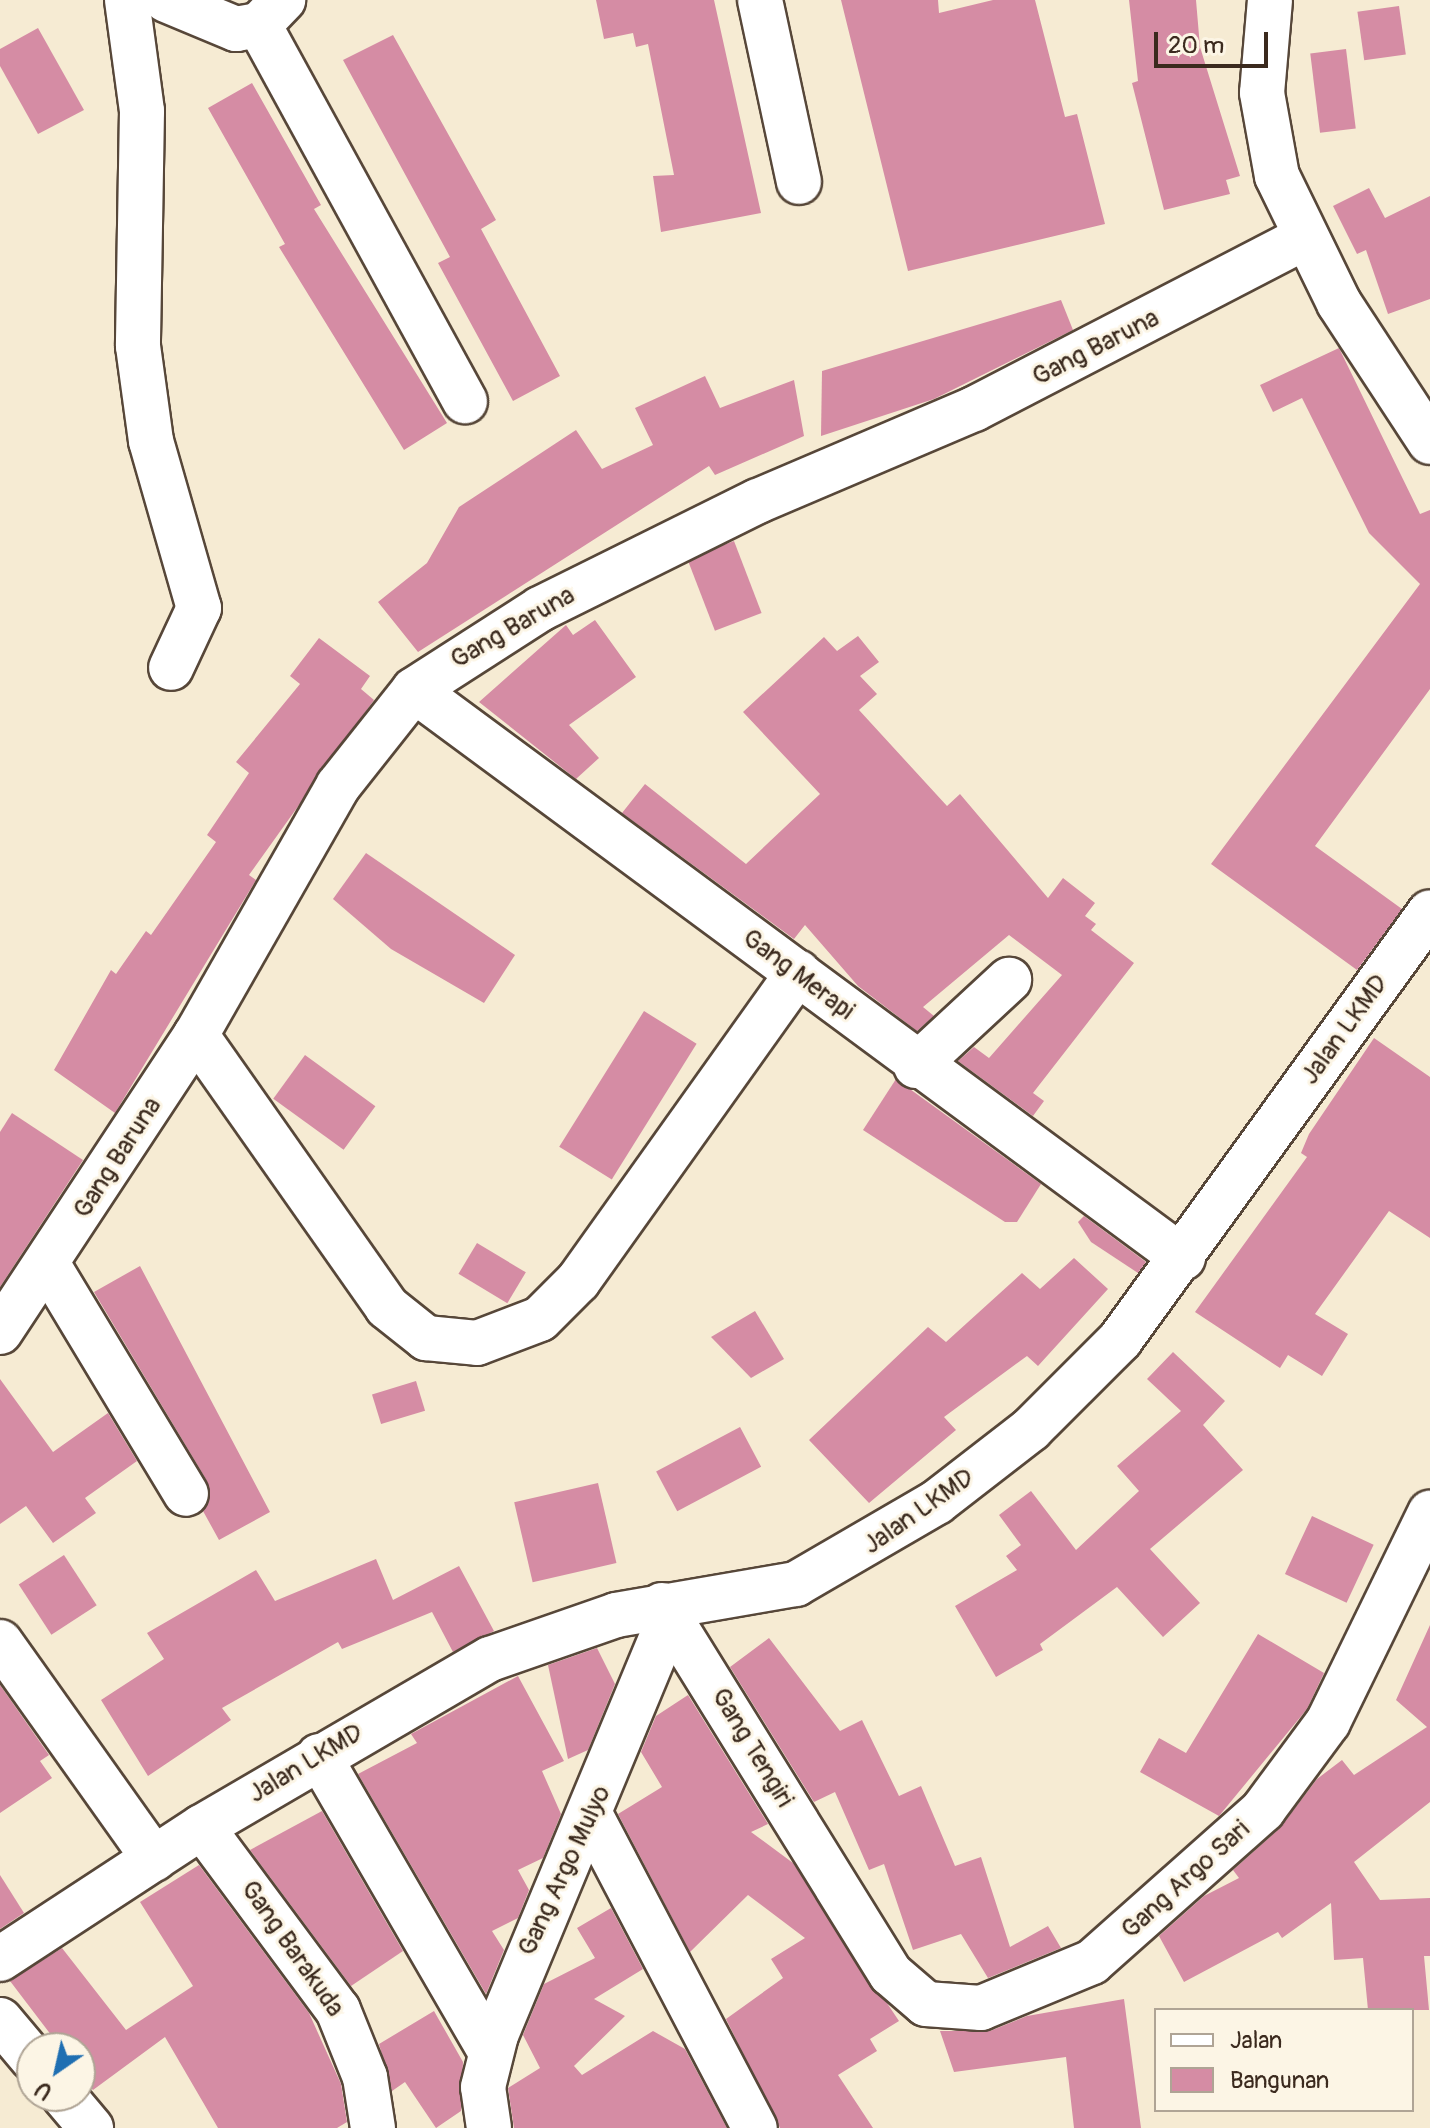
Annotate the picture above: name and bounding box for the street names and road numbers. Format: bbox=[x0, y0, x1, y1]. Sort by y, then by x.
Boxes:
street label: Gang Baruna bbox=[1027, 303, 1165, 393]
street label: Gang Baruna bbox=[445, 580, 581, 676]
street label: Gang Merapi bbox=[736, 923, 860, 1027]
street label: Jalan LKMD bbox=[1295, 969, 1395, 1091]
street label: Gang Baruna bbox=[67, 1092, 169, 1224]
street label: Jalan LKMD bbox=[858, 1463, 980, 1561]
street label: Gang Tengiri bbox=[704, 1683, 800, 1813]
street label: Jalan LKMD bbox=[243, 1718, 369, 1810]
street label: Gang Argo Mulyo bbox=[512, 1781, 618, 1961]
street label: Gang Argo Sari bbox=[1115, 1814, 1257, 1946]
street label: Gang Barakuda bbox=[234, 1875, 350, 2023]

